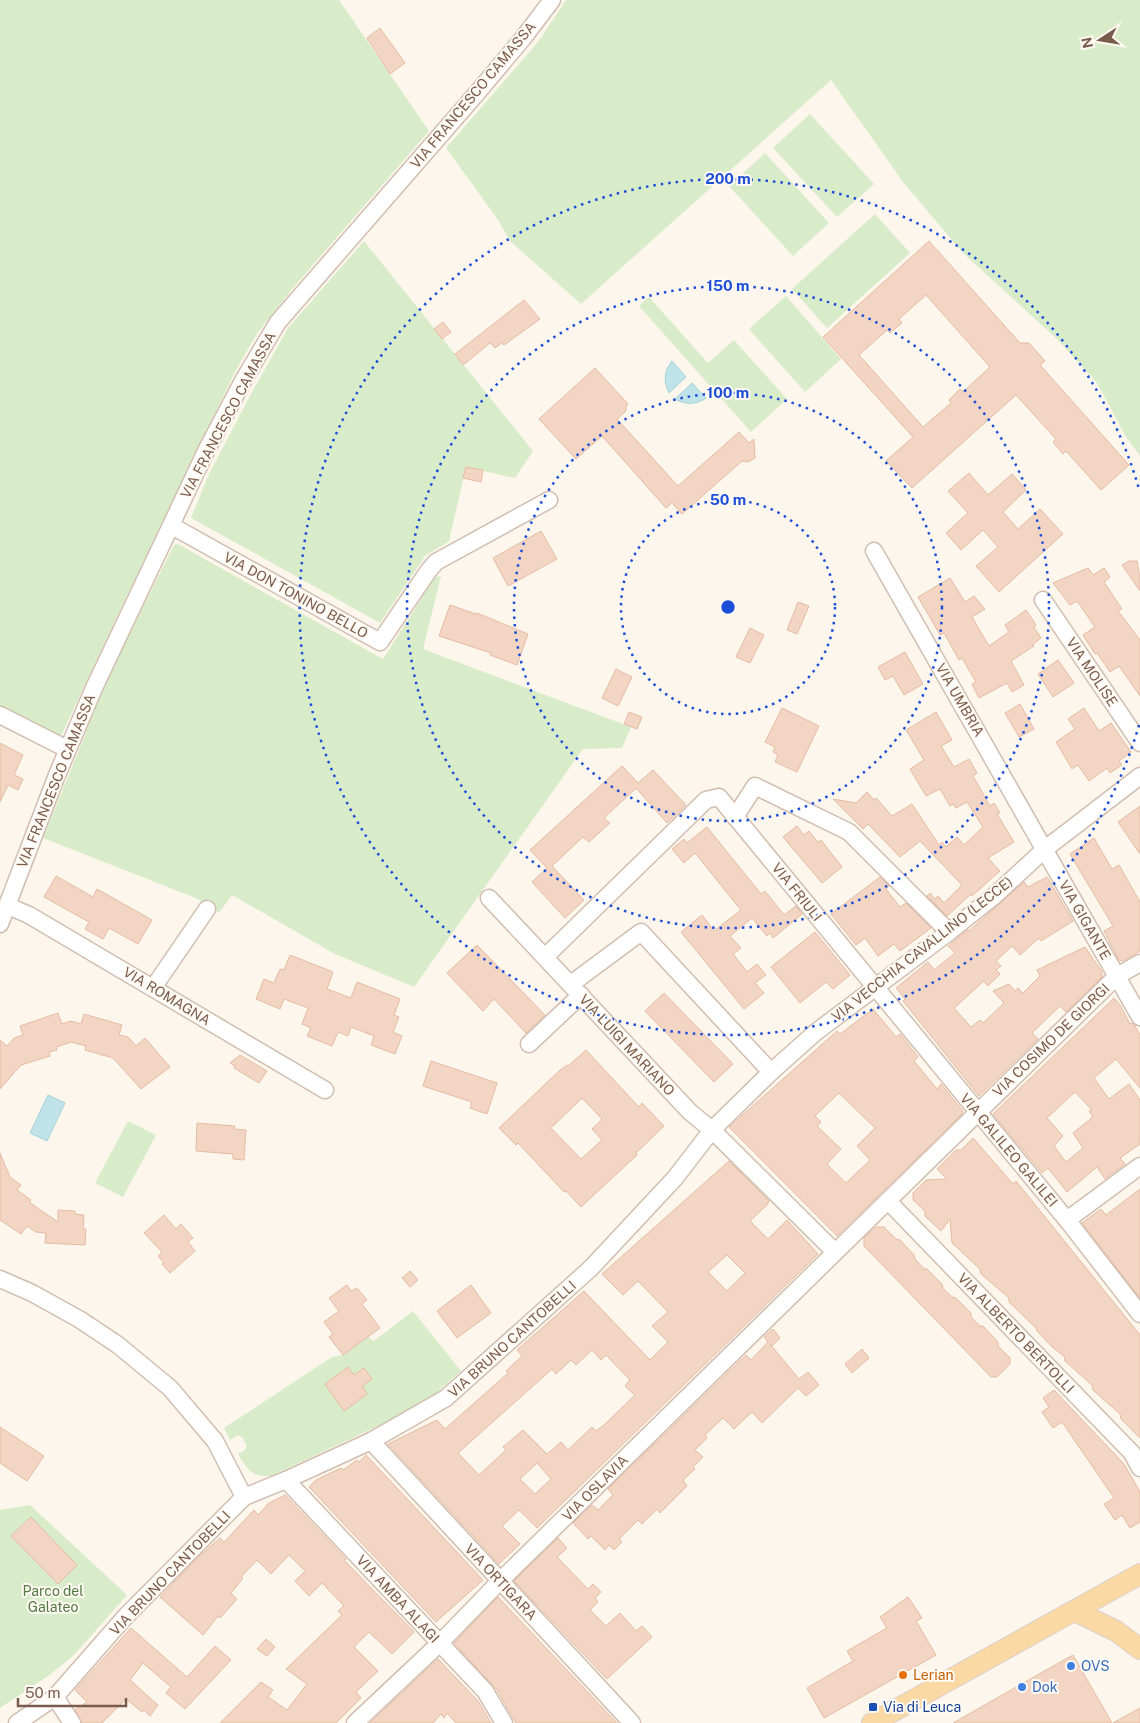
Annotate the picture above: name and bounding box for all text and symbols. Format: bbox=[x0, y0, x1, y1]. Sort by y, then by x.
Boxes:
north arrow bbox=[1075, 15, 1125, 65]
street label: VIA FRANCESCO CAMASSA bbox=[407, 19, 539, 171]
text: N bbox=[1078, 36, 1096, 50]
text: 200 m bbox=[705, 170, 751, 187]
text: 150 m bbox=[706, 277, 750, 294]
street label: VIA FRANCESCO CAMASSA bbox=[177, 329, 279, 501]
text: 100 m bbox=[707, 384, 749, 401]
text: 50 m bbox=[710, 491, 746, 508]
street label: VIA DON TONINO BELLO bbox=[221, 549, 371, 641]
centre of rings bbox=[719, 598, 737, 616]
street label: VIA MOLISE bbox=[1063, 635, 1121, 709]
street label: VIA UMBRIA bbox=[933, 661, 987, 739]
street label: VIA FRANCESCO CAMASSA bbox=[14, 692, 98, 870]
street label: VIA FRIULI bbox=[769, 860, 825, 924]
street label: VIA VECCHIA CAVALLINO (LECCE) bbox=[828, 873, 1016, 1025]
street label: VIA GIGANTE bbox=[1056, 878, 1114, 962]
street label: VIA ROMAGNA bbox=[120, 964, 214, 1028]
street label: VIA COSIMO DE GIORGI bbox=[989, 980, 1113, 1100]
street label: VIA LUIGI MARIANO bbox=[576, 991, 678, 1099]
street label: VIA GALILEO GALILEI bbox=[957, 1090, 1061, 1210]
street label: VIA ALBERTO BERTOLLI bbox=[955, 1270, 1077, 1396]
street label: VIA BRUNO CANTOBELLI bbox=[445, 1277, 579, 1401]
street label: VIA OSLAVIA bbox=[559, 1452, 631, 1524]
street label: VIA BRUNO CANTOBELLI bbox=[106, 1508, 234, 1638]
street label: VIA ORTIGARA bbox=[462, 1541, 540, 1623]
street label: VIA AMBA ALAGI bbox=[353, 1552, 443, 1646]
park label: Parco del Galateo bbox=[22, 1583, 84, 1615]
place label: OVS bbox=[1081, 1658, 1110, 1674]
marker: OVS bbox=[1065, 1660, 1077, 1672]
place label: Lerian bbox=[913, 1667, 954, 1683]
marker: Lerian bbox=[897, 1669, 909, 1681]
scale bar bbox=[18, 1676, 125, 1708]
place label: Dok bbox=[1032, 1679, 1058, 1695]
marker: Dok bbox=[1016, 1681, 1028, 1693]
text: 50 m bbox=[25, 1684, 60, 1701]
place label: Via di Leuca bbox=[883, 1699, 961, 1715]
marker: Via di Leuca bbox=[867, 1701, 879, 1713]

